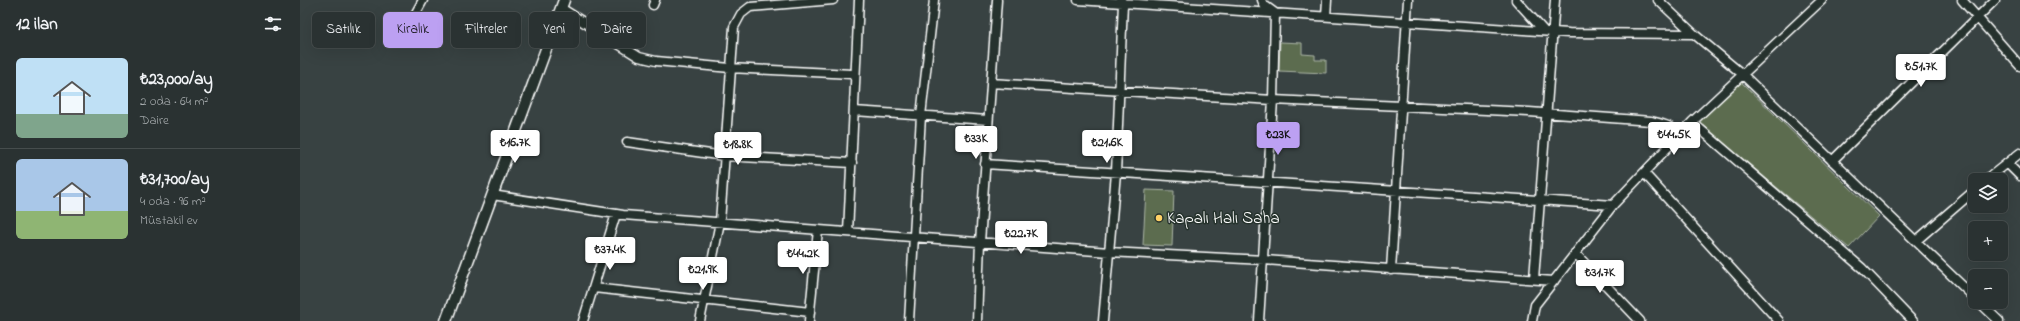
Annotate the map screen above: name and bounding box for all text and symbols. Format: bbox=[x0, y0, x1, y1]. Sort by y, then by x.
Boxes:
text: 12 ilan bbox=[16, 12, 58, 37]
chip: Satılık bbox=[312, 12, 375, 48]
chip: Kiralık bbox=[383, 12, 443, 48]
chip: Filtreler bbox=[451, 12, 521, 48]
chip: Yeni bbox=[529, 12, 579, 48]
chip: Daire bbox=[587, 12, 646, 48]
icon: filters bbox=[262, 13, 284, 35]
pin: ₺51.7K bbox=[1888, 54, 1954, 88]
text: ₺51.7K bbox=[1905, 57, 1937, 76]
text: ₺23,000/ay bbox=[140, 67, 213, 92]
icon: home bbox=[48, 74, 96, 122]
text: 2 oda · 64 m² bbox=[140, 92, 208, 111]
text: Daire bbox=[140, 111, 169, 130]
pin: ₺23K bbox=[1254, 122, 1302, 156]
pin: ₺44.5K bbox=[1641, 122, 1707, 156]
text: ₺23K bbox=[1266, 125, 1290, 144]
text: ₺44.5K bbox=[1657, 125, 1691, 144]
pin: ₺33K bbox=[952, 126, 1000, 160]
text: ₺33K bbox=[964, 129, 988, 148]
pin: ₺16.7K bbox=[482, 130, 548, 164]
pin: ₺21.6K bbox=[1074, 130, 1140, 164]
pin: ₺18.8K bbox=[705, 132, 771, 166]
text: ₺16.7K bbox=[500, 133, 530, 152]
text: ₺21.6K bbox=[1091, 133, 1123, 152]
text: ₺18.8K bbox=[723, 135, 753, 154]
text: ₺31,700/ay bbox=[140, 167, 209, 192]
map controls bbox=[1968, 173, 2008, 309]
button: layers bbox=[1968, 173, 2008, 213]
icon: home bbox=[48, 175, 96, 223]
text: 4 oda · 96 m² bbox=[140, 192, 206, 211]
place label: Kapalı Halı Saha bbox=[1167, 206, 1280, 231]
text: Müstakil ev bbox=[140, 211, 198, 230]
marker: Kapalı Halı Saha bbox=[1154, 213, 1164, 223]
pin: ₺22.7K bbox=[988, 221, 1054, 255]
button: + bbox=[1968, 221, 2008, 261]
text: ₺22.7K bbox=[1004, 224, 1038, 243]
pin: ₺37.4K bbox=[577, 237, 643, 271]
text: ₺37.4K bbox=[594, 240, 626, 259]
pin: ₺44.2K bbox=[770, 241, 836, 275]
text: ₺44.2K bbox=[787, 244, 819, 263]
pin: ₺21.9K bbox=[670, 257, 736, 291]
text: ₺21.9K bbox=[688, 260, 718, 279]
pin: ₺31.7K bbox=[1567, 260, 1633, 294]
text: ₺31.7K bbox=[1585, 263, 1615, 282]
button: − bbox=[1968, 269, 2008, 309]

